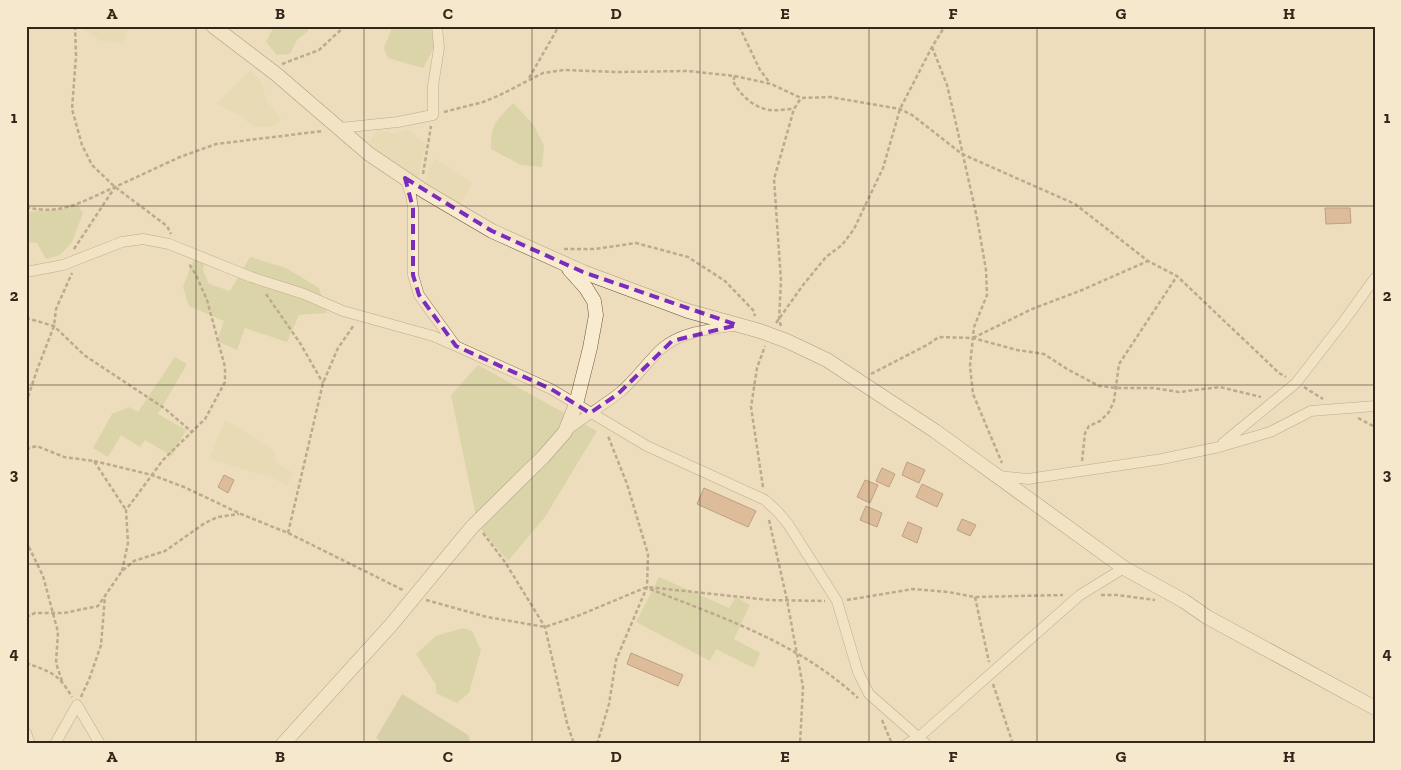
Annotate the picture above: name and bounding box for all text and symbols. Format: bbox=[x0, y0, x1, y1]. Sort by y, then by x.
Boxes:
text: A bbox=[107, 4, 118, 23]
text: B bbox=[275, 4, 285, 23]
text: C bbox=[443, 4, 453, 23]
text: D bbox=[610, 4, 622, 23]
text: E bbox=[780, 4, 790, 23]
text: F bbox=[948, 4, 958, 23]
text: G bbox=[1116, 4, 1127, 23]
text: H bbox=[1283, 4, 1295, 23]
text: 1 bbox=[11, 108, 18, 127]
text: 1 bbox=[1384, 108, 1391, 127]
text: 2 bbox=[10, 286, 19, 305]
text: 2 bbox=[1383, 286, 1392, 305]
text: 3 bbox=[10, 465, 19, 484]
text: 3 bbox=[1383, 465, 1392, 484]
text: 4 bbox=[9, 644, 19, 663]
text: 4 bbox=[1382, 644, 1392, 663]
text: A bbox=[107, 747, 118, 766]
text: B bbox=[275, 747, 285, 766]
text: C bbox=[443, 747, 453, 766]
text: D bbox=[610, 747, 622, 766]
text: E bbox=[780, 747, 790, 766]
text: F bbox=[948, 747, 958, 766]
text: G bbox=[1116, 747, 1127, 766]
text: H bbox=[1283, 747, 1295, 766]

